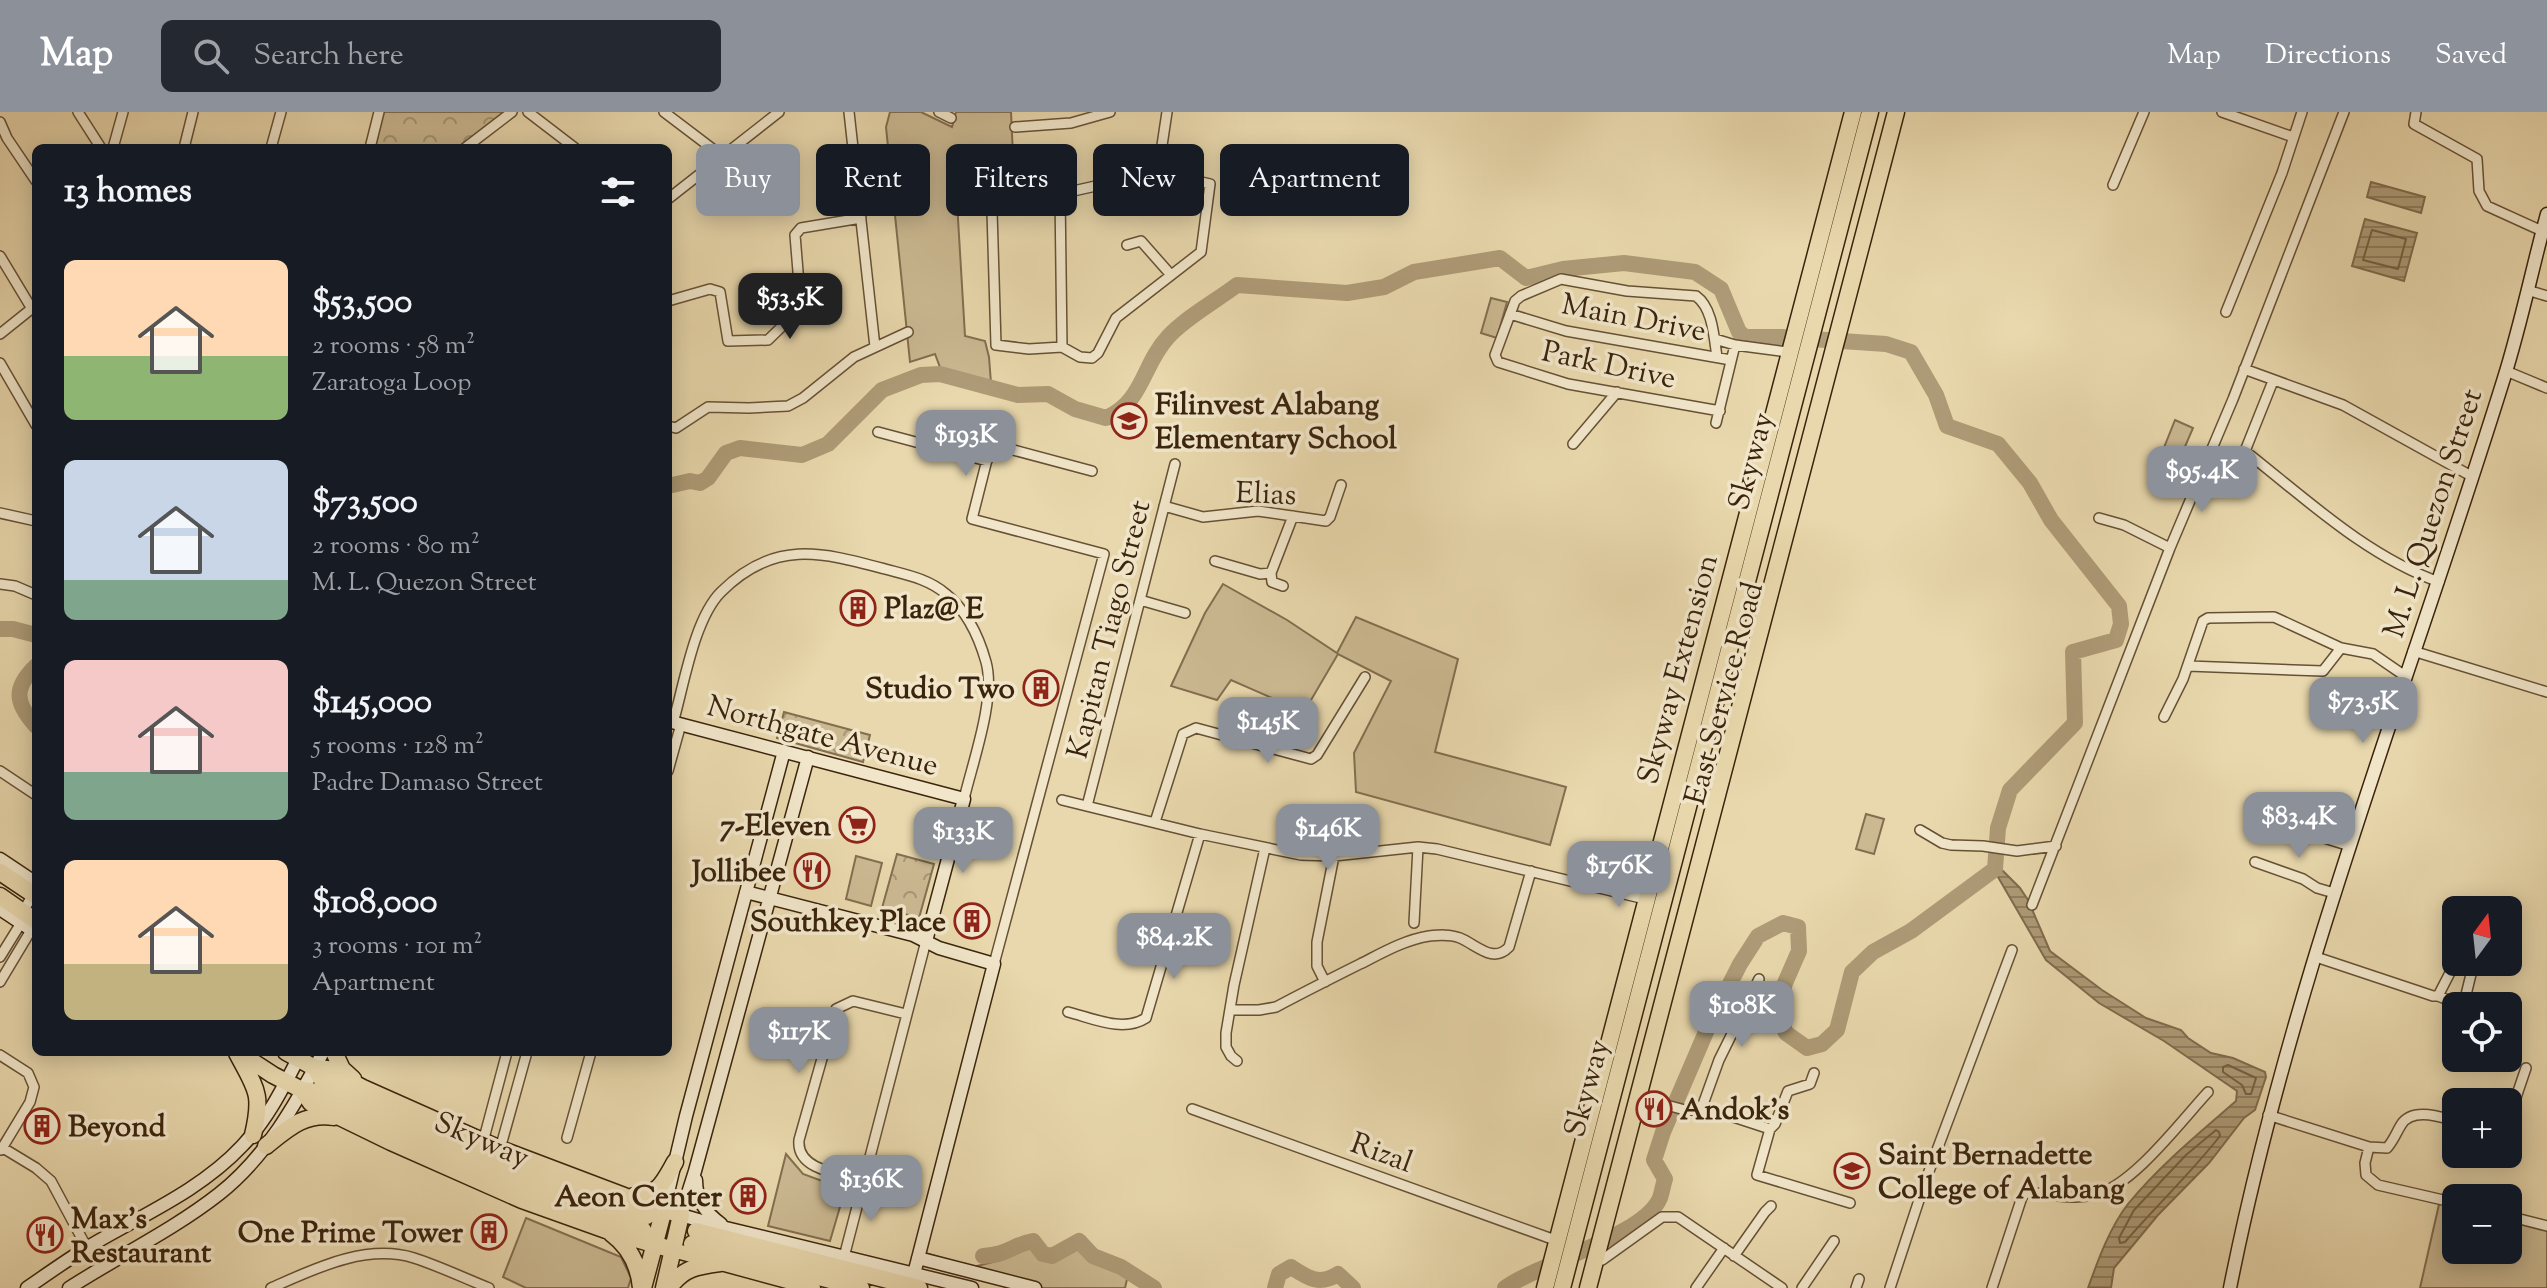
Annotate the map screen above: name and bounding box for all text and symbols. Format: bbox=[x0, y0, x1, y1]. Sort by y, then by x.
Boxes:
search box bbox=[161, 20, 721, 92]
text: Map bbox=[40, 29, 113, 83]
icon: search bbox=[189, 34, 233, 78]
text: Search here bbox=[253, 35, 404, 78]
text: Map bbox=[2167, 36, 2221, 76]
text: Directions bbox=[2265, 36, 2391, 76]
text: Saved bbox=[2435, 36, 2507, 76]
chip: Buy bbox=[696, 144, 800, 216]
chip: Rent bbox=[816, 144, 930, 216]
chip: Filters bbox=[946, 144, 1077, 216]
chip: New bbox=[1093, 144, 1204, 216]
chip: Apartment bbox=[1220, 144, 1409, 216]
text: 13 homes bbox=[64, 168, 192, 217]
icon: filters bbox=[596, 170, 640, 214]
pin: $53.5K bbox=[725, 273, 855, 341]
text: $53,500 bbox=[312, 279, 412, 328]
text: $53.5K bbox=[756, 280, 824, 317]
street label: Main Drive bbox=[1558, 284, 1709, 355]
icon: home bbox=[128, 292, 224, 388]
text: 2 rooms · 58 m² bbox=[312, 328, 475, 365]
street label: Park Drive bbox=[1538, 331, 1679, 402]
text: Zaratoga Loop bbox=[312, 365, 471, 402]
street label: M. L. Quezon Street bbox=[2374, 384, 2495, 644]
place label: Filinvest Alabang Elementary School bbox=[1155, 385, 1398, 462]
school or university icon: Filinvest Alabang Elementary School bbox=[1110, 402, 1148, 440]
street label: Skyway bbox=[1719, 408, 1786, 515]
pin: $193K bbox=[910, 410, 1022, 478]
text: $193K bbox=[934, 417, 998, 454]
pin: $95.4K bbox=[2137, 446, 2267, 514]
text: $95.4K bbox=[2165, 453, 2239, 490]
street label: Elias bbox=[1235, 473, 1297, 518]
text: $73,500 bbox=[312, 479, 418, 528]
icon: home bbox=[128, 492, 224, 588]
street label: Kapitan Tiago Street bbox=[1058, 496, 1163, 763]
text: 2 rooms · 80 m² bbox=[312, 528, 480, 565]
street label: Skyway Extension bbox=[1628, 550, 1731, 789]
text: M. L. Quezon Street bbox=[312, 565, 537, 602]
street label: East Service Road bbox=[1675, 577, 1776, 810]
building icon: Plaz@ E bbox=[839, 589, 877, 627]
place label: Plaz@ E bbox=[884, 589, 984, 632]
place label: Studio Two bbox=[865, 669, 1015, 712]
building icon: Studio Two bbox=[1022, 669, 1060, 707]
pin: $73.5K bbox=[2298, 677, 2428, 745]
text: $145,000 bbox=[312, 679, 432, 728]
text: $73.5K bbox=[2327, 684, 2399, 721]
street label: Northgate Avenue bbox=[702, 686, 943, 789]
icon: home bbox=[128, 692, 224, 788]
pin: $145K bbox=[1212, 697, 1324, 765]
text: $145K bbox=[1236, 704, 1300, 741]
text: 5 rooms · 128 m² bbox=[312, 728, 484, 765]
text: Padre Damaso Street bbox=[312, 765, 543, 802]
pin: $83.4K bbox=[2234, 792, 2364, 860]
text: $83.4K bbox=[2261, 799, 2337, 836]
pin: $146K bbox=[1272, 804, 1384, 872]
place label: 7-Eleven bbox=[720, 806, 831, 849]
supermarket icon: 7-Eleven bbox=[838, 806, 876, 844]
pin: $133K bbox=[907, 807, 1019, 875]
text: $146K bbox=[1294, 811, 1362, 848]
text: $133K bbox=[932, 814, 994, 851]
pin: $176K bbox=[1563, 841, 1675, 909]
text: $176K bbox=[1585, 848, 1653, 885]
place label: Jollibee bbox=[690, 852, 786, 895]
restaurant icon: Jollibee bbox=[793, 852, 831, 890]
text: $108,000 bbox=[312, 879, 437, 928]
icon: home bbox=[128, 892, 224, 988]
north arrow bbox=[2442, 896, 2522, 976]
map controls bbox=[2442, 896, 2522, 1264]
place label: Southkey Place bbox=[750, 902, 946, 945]
building icon: Southkey Place bbox=[953, 902, 991, 940]
pin: $84.2K bbox=[1109, 913, 1239, 981]
text: $84.2K bbox=[1135, 920, 1213, 957]
text: 3 rooms · 101 m² bbox=[312, 928, 482, 965]
text: Apartment bbox=[312, 965, 435, 1002]
pin: $108K bbox=[1686, 981, 1798, 1049]
text: $108K bbox=[1708, 988, 1776, 1025]
button: locate bbox=[2442, 992, 2522, 1072]
pin: $117K bbox=[743, 1007, 855, 1075]
text: $117K bbox=[767, 1014, 831, 1051]
street label: Skyway bbox=[1555, 1035, 1622, 1142]
button: + bbox=[2442, 1088, 2522, 1168]
restaurant icon: Andok's bbox=[1635, 1090, 1673, 1128]
place label: Andok's bbox=[1680, 1090, 1789, 1133]
street label: Skyway bbox=[427, 1102, 535, 1181]
building icon: Beyond bbox=[23, 1107, 61, 1145]
place label: Beyond bbox=[68, 1107, 166, 1150]
street label: Rizal bbox=[1344, 1123, 1418, 1185]
place label: Saint Bernadette College of Alabang bbox=[1878, 1135, 2125, 1212]
school or university icon: Saint Bernadette College of Alabang bbox=[1833, 1152, 1871, 1190]
pin: $136K bbox=[815, 1155, 927, 1223]
text: $136K bbox=[839, 1162, 903, 1199]
place label: Aeon Center bbox=[554, 1177, 723, 1220]
building icon: Aeon Center bbox=[729, 1177, 767, 1215]
button: − bbox=[2442, 1184, 2522, 1264]
place label: Max's Restaurant bbox=[71, 1199, 212, 1276]
place label: One Prime Tower bbox=[238, 1213, 464, 1256]
building icon: One Prime Tower bbox=[470, 1213, 508, 1251]
restaurant icon: Max's Restaurant bbox=[26, 1216, 64, 1254]

